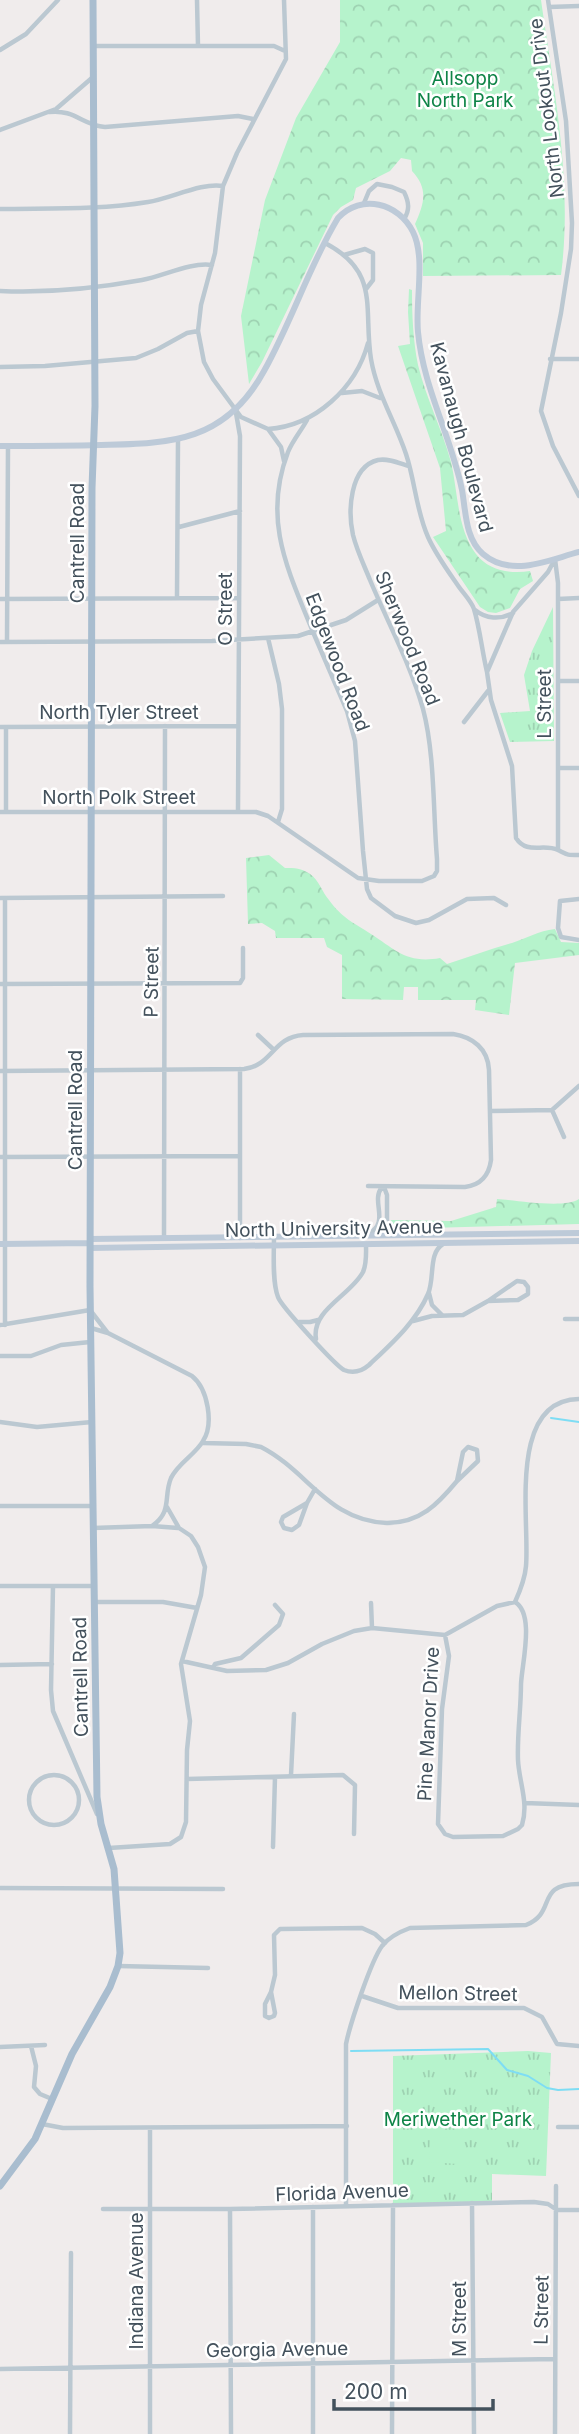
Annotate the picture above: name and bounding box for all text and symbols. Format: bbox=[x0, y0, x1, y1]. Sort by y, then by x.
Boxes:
street label: North Lookout Drive bbox=[524, 17, 569, 199]
park label: Allsopp North Park bbox=[417, 67, 514, 112]
street label: Kavanaugh Boulevard bbox=[425, 340, 498, 535]
street label: Cantrell Road bbox=[66, 483, 89, 603]
street label: Sherwood Road bbox=[370, 568, 445, 709]
street label: O Street bbox=[214, 572, 237, 646]
street label: Edgewood Road bbox=[301, 590, 374, 735]
street label: L Street bbox=[533, 669, 556, 739]
street label: North Tyler Street bbox=[39, 701, 199, 724]
street label: North Polk Street bbox=[42, 786, 196, 809]
street label: P Street bbox=[139, 946, 164, 1018]
street label: Cantrell Road bbox=[64, 1050, 87, 1170]
street label: North University Avenue bbox=[225, 1215, 443, 1242]
street label: Cantrell Road bbox=[68, 1617, 93, 1737]
street label: Pine Manor Drive bbox=[413, 1646, 444, 1802]
street label: Mellon Street bbox=[398, 1981, 518, 2006]
park label: Meriwether Park bbox=[384, 2108, 533, 2131]
street label: Florida Avenue bbox=[275, 2179, 409, 2206]
street label: Indiana Avenue bbox=[125, 2212, 148, 2350]
street label: L Street bbox=[529, 2275, 554, 2345]
street label: M Street bbox=[448, 2281, 471, 2357]
street label: Georgia Avenue bbox=[206, 2337, 348, 2362]
scale bar bbox=[334, 2368, 493, 2412]
text: 200 m bbox=[344, 2379, 408, 2404]

